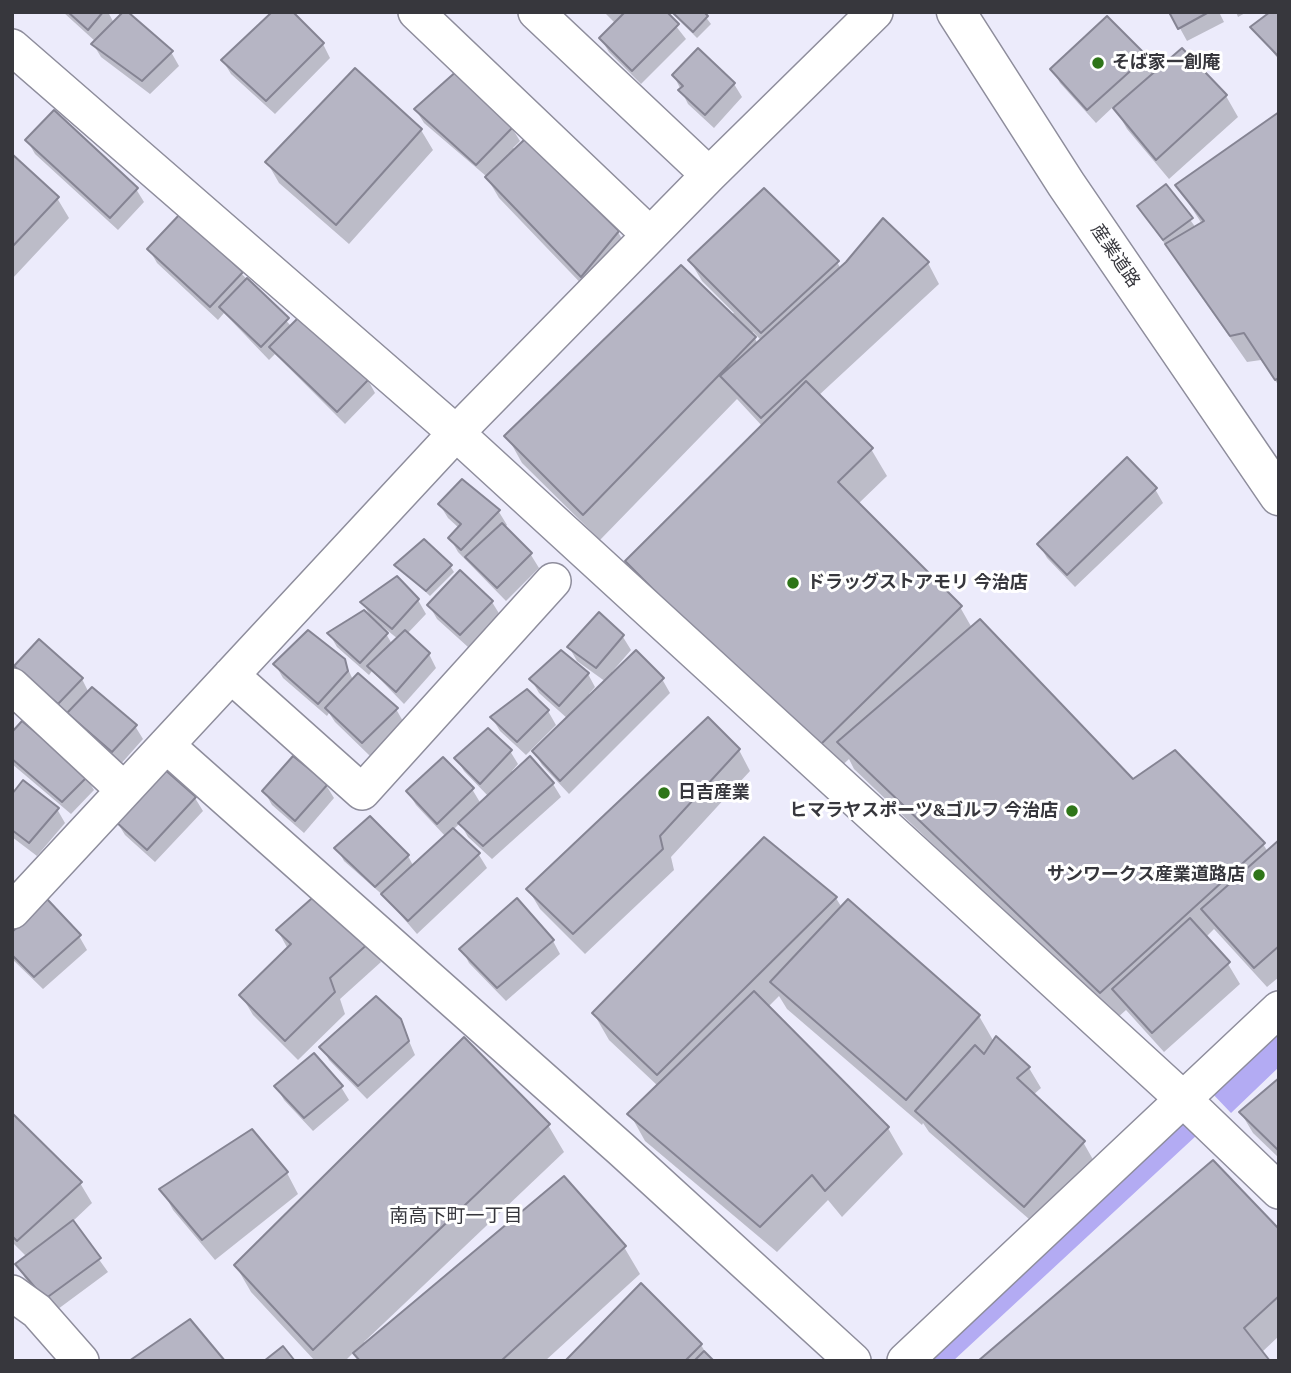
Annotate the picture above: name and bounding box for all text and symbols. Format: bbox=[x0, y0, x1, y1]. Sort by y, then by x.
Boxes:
place label: そば家一創庵 bbox=[1112, 52, 1220, 74]
marker: そば家一創庵 bbox=[1090, 55, 1106, 71]
street label: 産業道路 bbox=[1086, 220, 1144, 292]
place label: ドラッグストアモリ 今治店 bbox=[807, 572, 1028, 594]
marker: ドラッグストアモリ 今治店 bbox=[785, 575, 801, 591]
place label: 日吉産業 bbox=[678, 782, 750, 804]
marker: 日吉産業 bbox=[656, 785, 672, 801]
place label: ヒマラヤスポーツ&ゴルフ 今治店 bbox=[789, 800, 1058, 822]
marker: ヒマラヤスポーツ&ゴルフ 今治店 bbox=[1064, 803, 1080, 819]
place label: サンワークス産業道路店 bbox=[1047, 864, 1245, 886]
marker: サンワークス産業道路店 bbox=[1251, 867, 1267, 883]
district label: 南高下町一丁目 bbox=[390, 1206, 522, 1228]

